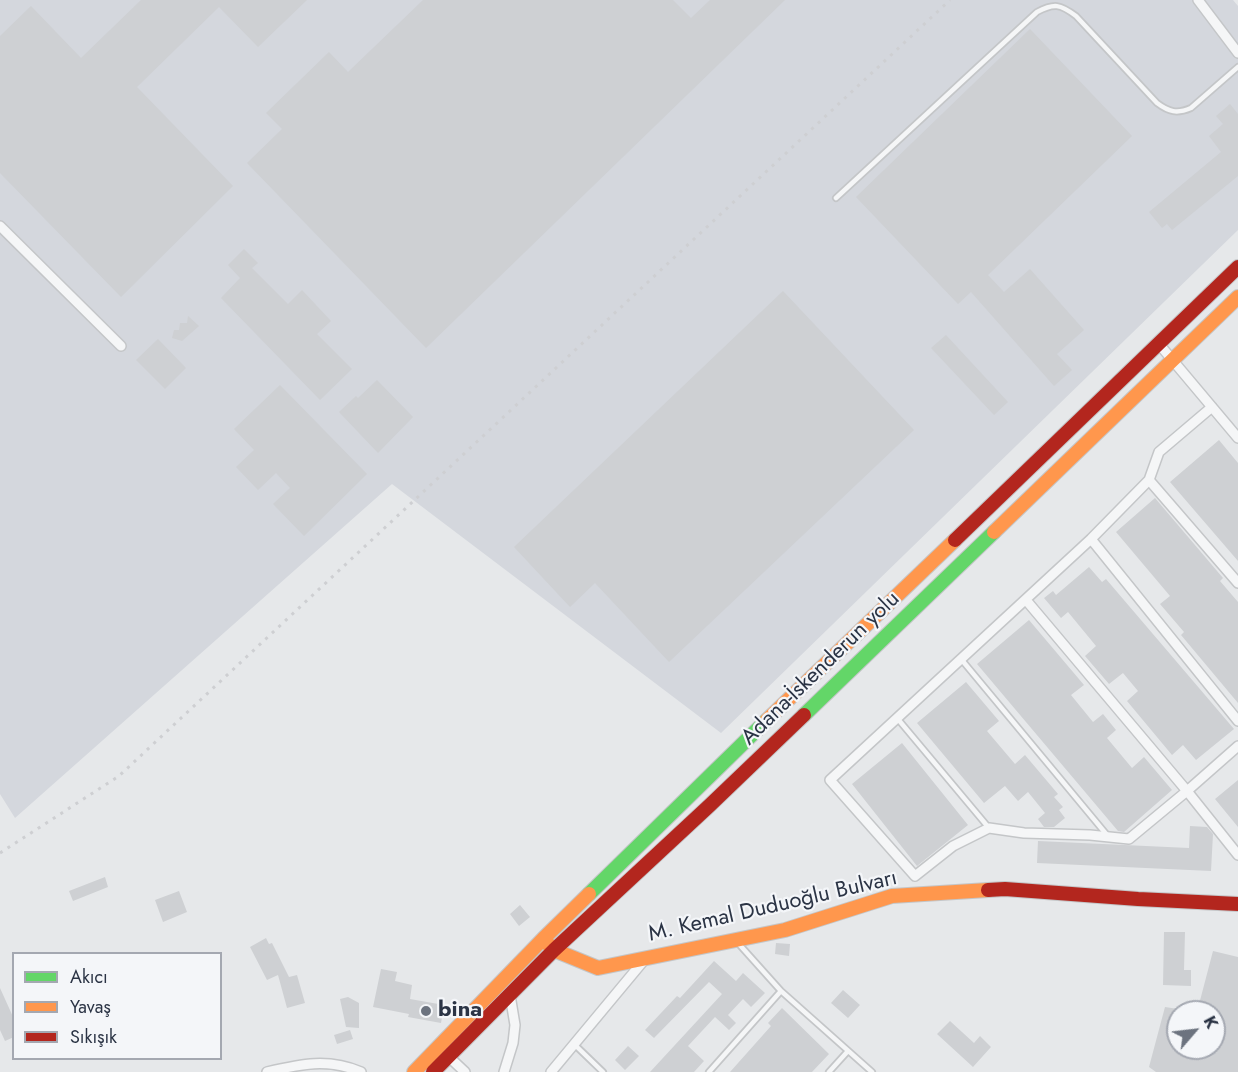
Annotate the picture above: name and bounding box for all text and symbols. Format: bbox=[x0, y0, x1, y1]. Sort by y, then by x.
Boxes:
street label: Adana-İskenderun yolu bbox=[736, 587, 906, 751]
street label: M. Kemal Duduoğlu Bulvarı bbox=[646, 866, 900, 948]
legend bbox=[12, 952, 222, 1060]
text: Akıcı bbox=[70, 964, 108, 990]
text: Yavaş bbox=[70, 994, 111, 1020]
place label: bina bbox=[438, 998, 482, 1024]
north arrow bbox=[1166, 1000, 1226, 1060]
marker: bina bbox=[419, 1004, 433, 1018]
text: K bbox=[1198, 1012, 1223, 1033]
text: Sıkışık bbox=[70, 1024, 117, 1050]

